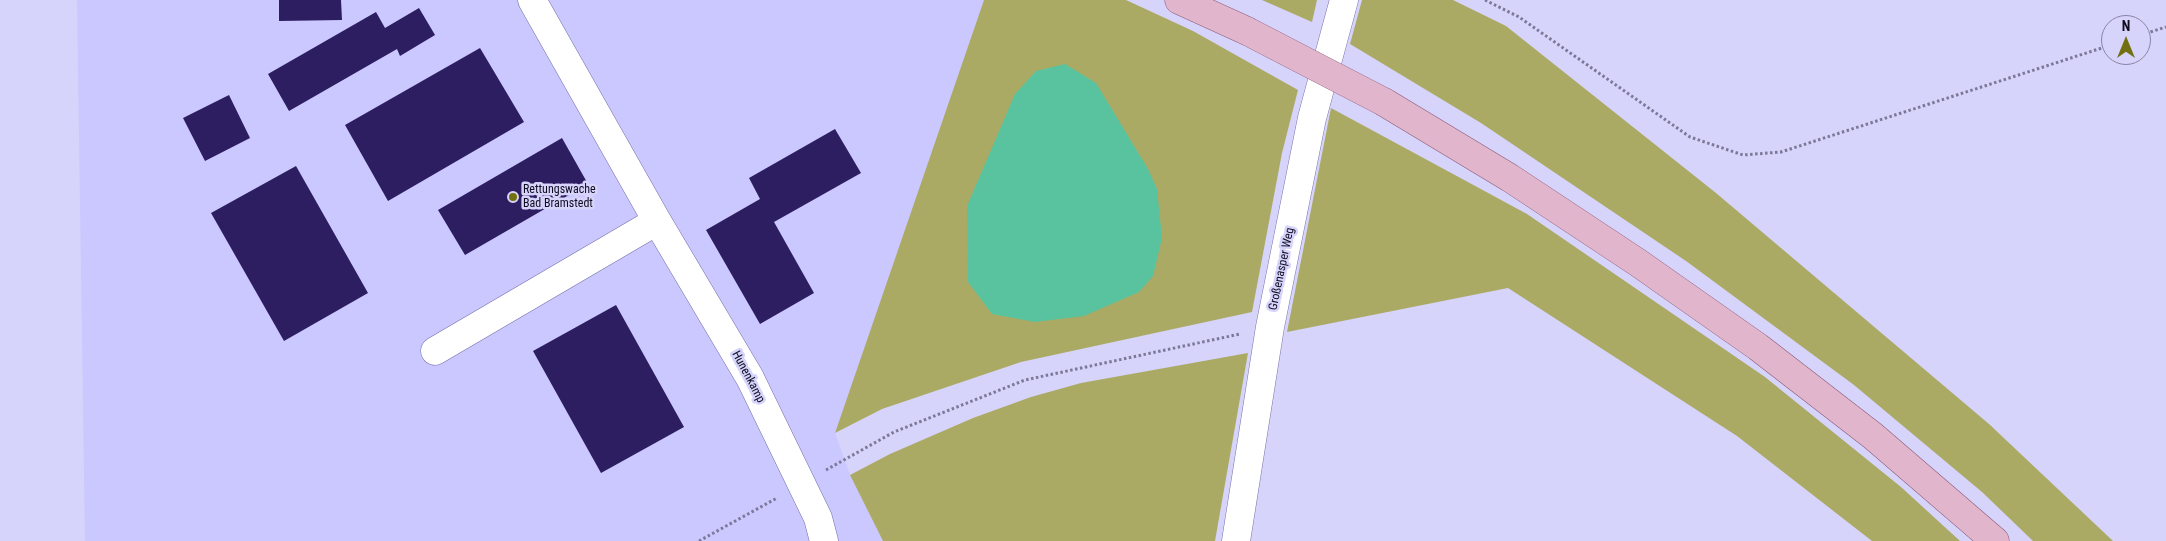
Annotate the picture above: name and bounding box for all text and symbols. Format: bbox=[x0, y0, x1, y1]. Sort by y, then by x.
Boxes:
north arrow bbox=[2101, 15, 2151, 65]
text: N bbox=[2122, 18, 2130, 34]
place label: Rettungswache Bad Bramstedt bbox=[523, 183, 596, 211]
marker: Rettungswache Bad Bramstedt bbox=[507, 191, 519, 203]
street label: Großenasper Weg bbox=[1266, 226, 1298, 312]
street label: Hunenkamp bbox=[728, 349, 768, 405]

